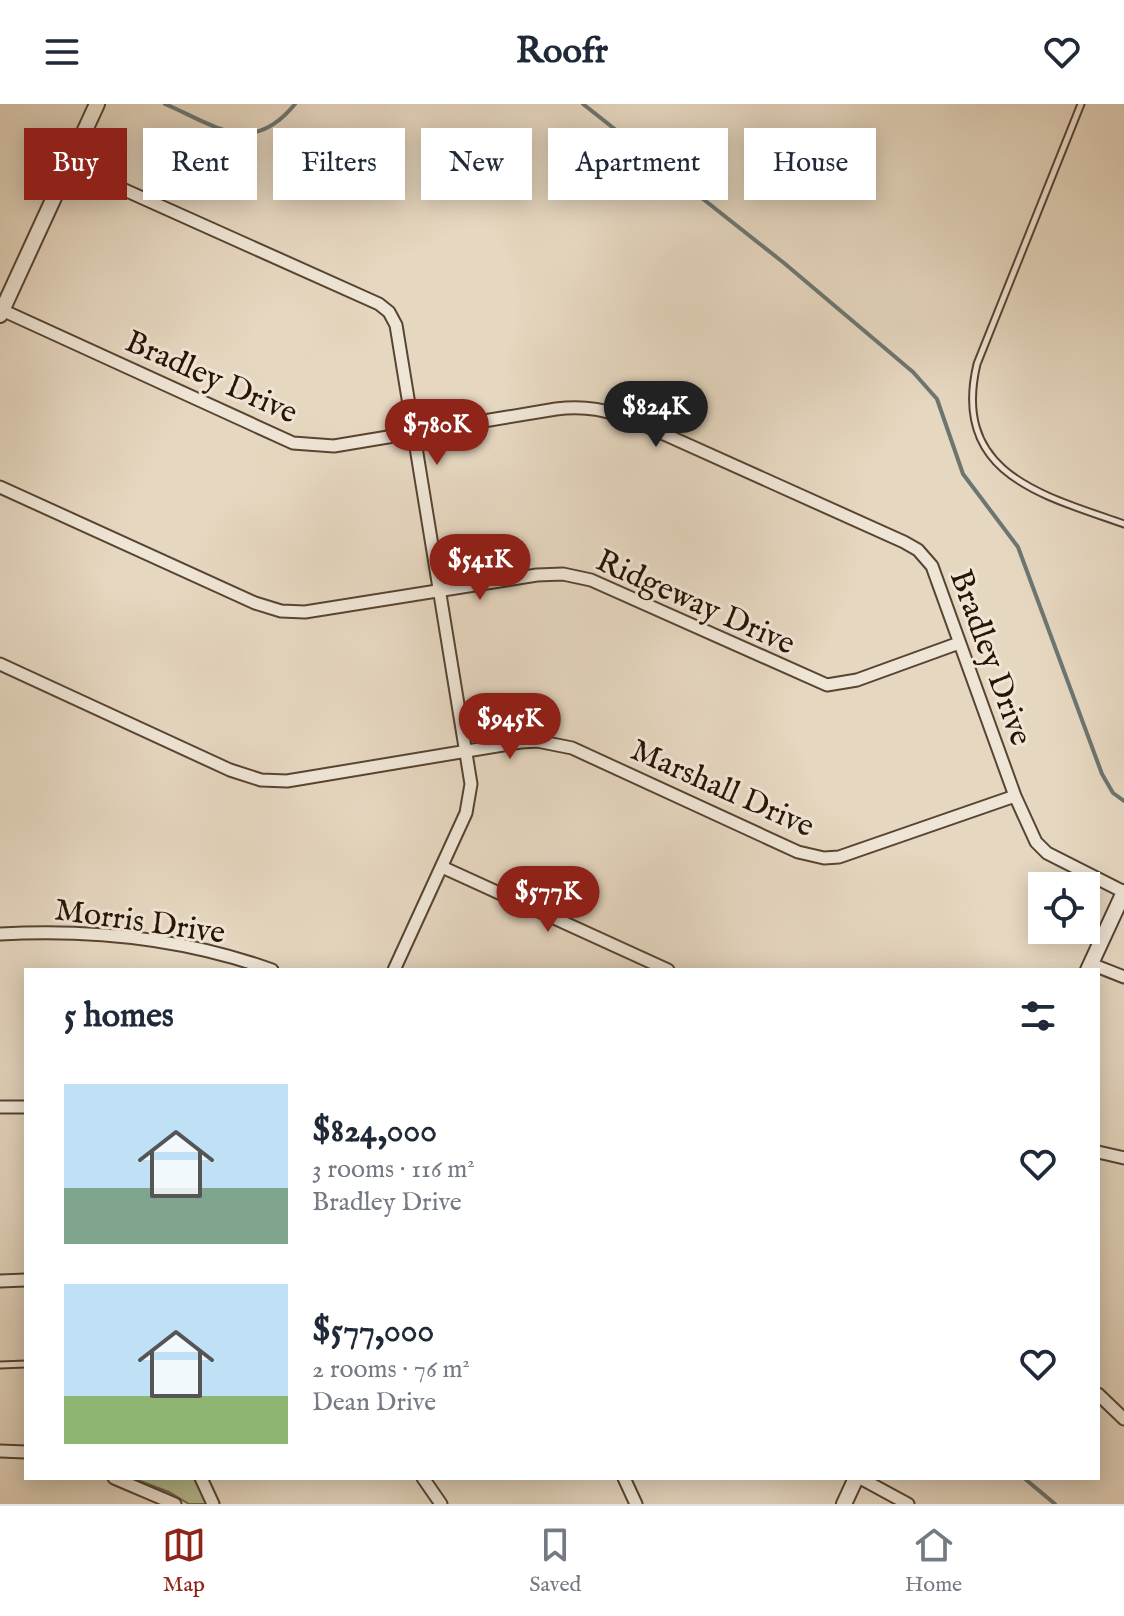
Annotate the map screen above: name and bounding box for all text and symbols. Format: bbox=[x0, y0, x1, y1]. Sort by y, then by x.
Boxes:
text: Roofr bbox=[516, 29, 608, 75]
icon: menu bbox=[40, 30, 84, 74]
icon: heart bbox=[1040, 30, 1084, 74]
chip: Buy bbox=[24, 128, 127, 200]
chip: Rent bbox=[143, 128, 257, 200]
chip: Filters bbox=[273, 128, 405, 200]
chip: New bbox=[421, 128, 532, 200]
chip: Apartment bbox=[548, 128, 728, 200]
chip: House bbox=[744, 128, 876, 200]
street label: Bradley Drive bbox=[118, 322, 304, 435]
pin: $824K bbox=[600, 381, 712, 449]
text: $824K bbox=[622, 390, 690, 423]
pin: $780K bbox=[381, 399, 493, 467]
text: $780K bbox=[403, 408, 471, 441]
pin: $541K bbox=[424, 534, 536, 602]
street label: Ridgeway Drive bbox=[589, 541, 801, 665]
text: $541K bbox=[448, 543, 512, 576]
street label: Bradley Drive bbox=[939, 564, 1040, 751]
pin: $945K bbox=[454, 693, 566, 761]
text: $945K bbox=[477, 702, 543, 735]
street label: Marshall Drive bbox=[624, 731, 820, 848]
pin: $577K bbox=[492, 866, 604, 934]
map controls bbox=[1028, 872, 1100, 944]
button: locate bbox=[1028, 872, 1100, 944]
text: $577K bbox=[515, 875, 581, 908]
street label: Morris Drive bbox=[52, 890, 228, 955]
icon: filters bbox=[1016, 994, 1060, 1038]
text: 5 homes bbox=[64, 995, 174, 1038]
text: $824,000 bbox=[312, 1110, 437, 1153]
icon: home bbox=[128, 1116, 224, 1212]
icon: heart bbox=[1016, 1142, 1060, 1186]
text: 3 rooms · 116 m² bbox=[312, 1153, 475, 1186]
text: Bradley Drive bbox=[312, 1186, 462, 1219]
text: $577,000 bbox=[312, 1310, 434, 1353]
icon: home bbox=[128, 1316, 224, 1412]
icon: heart bbox=[1016, 1342, 1060, 1386]
text: 2 rooms · 76 m² bbox=[312, 1353, 470, 1386]
text: Dean Drive bbox=[312, 1386, 436, 1419]
tab: Map bbox=[162, 1523, 206, 1599]
tab: Saved bbox=[529, 1523, 581, 1599]
tab: Home bbox=[905, 1523, 962, 1599]

